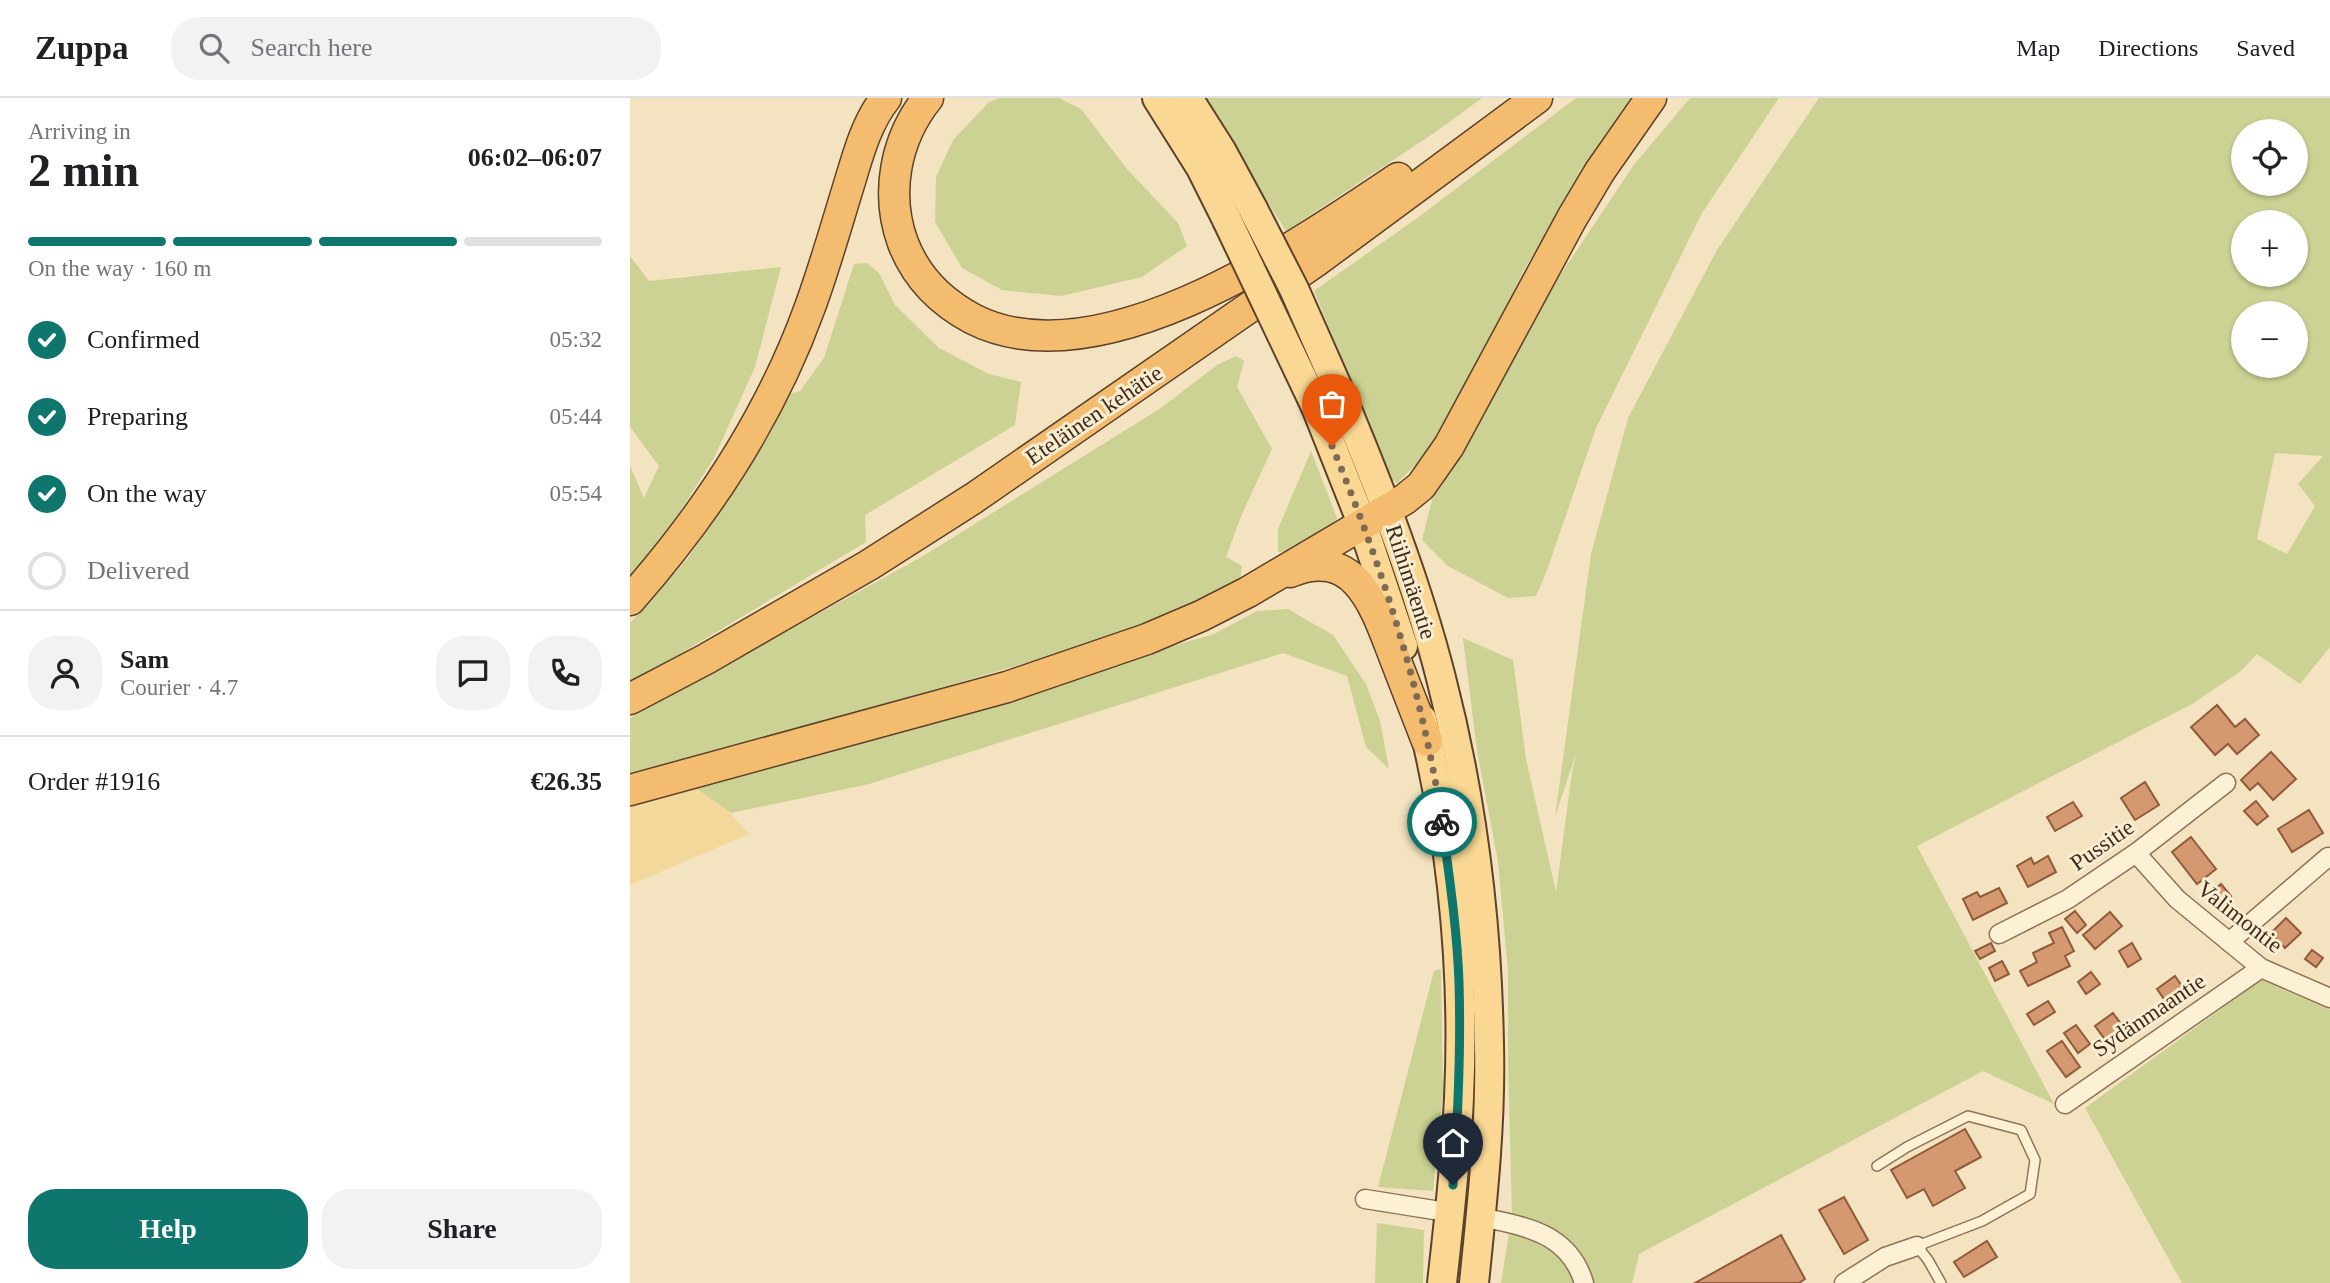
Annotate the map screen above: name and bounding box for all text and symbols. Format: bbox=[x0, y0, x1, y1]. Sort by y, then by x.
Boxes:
search box bbox=[171, 17, 661, 80]
icon: search bbox=[195, 29, 233, 67]
text: Zuppa bbox=[35, 30, 129, 66]
text: Search here bbox=[251, 33, 373, 62]
text: Map bbox=[2016, 35, 2060, 61]
text: Directions bbox=[2098, 35, 2198, 61]
text: Saved bbox=[2236, 35, 2295, 61]
text: Arriving in bbox=[28, 119, 131, 144]
map controls bbox=[2231, 119, 2308, 378]
button: locate bbox=[2231, 119, 2308, 196]
text: 06:02–06:07 bbox=[468, 143, 602, 172]
text: 2 min bbox=[28, 145, 139, 196]
button: + bbox=[2231, 210, 2308, 287]
text: On the way · 160 m bbox=[28, 256, 211, 281]
button: − bbox=[2231, 301, 2308, 378]
icon: check bbox=[28, 321, 66, 359]
text: Confirmed bbox=[87, 325, 200, 354]
text: 05:32 bbox=[550, 327, 602, 352]
street label: Eteläinen kehätie bbox=[1021, 360, 1167, 470]
pin bbox=[1302, 374, 1362, 446]
icon: bag bbox=[1313, 385, 1351, 423]
icon: check bbox=[28, 398, 66, 436]
text: Preparing bbox=[87, 402, 188, 431]
text: 05:44 bbox=[550, 404, 602, 429]
icon: check bbox=[28, 475, 66, 513]
text: On the way bbox=[87, 479, 207, 508]
text: 05:54 bbox=[550, 481, 602, 506]
street label: Riihimäentie bbox=[1381, 522, 1441, 642]
text: Delivered bbox=[87, 556, 190, 585]
button: person bbox=[28, 636, 102, 710]
button: chat bbox=[436, 636, 510, 710]
button: phone bbox=[528, 636, 602, 710]
text: Sam bbox=[120, 645, 169, 674]
text: Courier · 4.7 bbox=[120, 675, 238, 700]
text: Order #1916 bbox=[28, 767, 160, 796]
text: €26.35 bbox=[531, 767, 602, 796]
courier bbox=[1407, 787, 1477, 857]
icon: bike bbox=[1423, 803, 1461, 841]
street label: Pussitie bbox=[2066, 814, 2138, 876]
street label: Valimontie bbox=[2193, 876, 2287, 958]
street label: Sydänmaantie bbox=[2088, 968, 2210, 1062]
pin bbox=[1423, 1113, 1483, 1185]
icon: home bbox=[1434, 1124, 1472, 1162]
button: Help bbox=[28, 1189, 308, 1269]
button: Share bbox=[322, 1189, 602, 1269]

